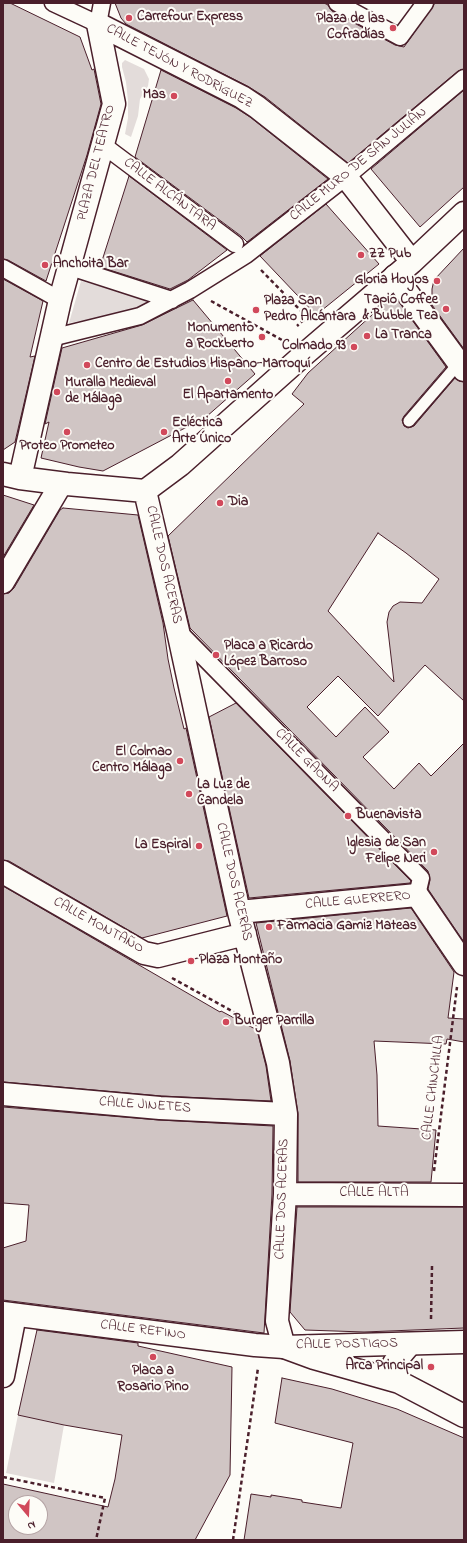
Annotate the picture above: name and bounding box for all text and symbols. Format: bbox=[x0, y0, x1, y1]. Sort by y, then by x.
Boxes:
place label: Carrefour Express bbox=[137, 10, 243, 26]
place label: Plaza de las Cofradías bbox=[316, 12, 385, 44]
marker: Carrefour Express bbox=[124, 13, 134, 23]
street label: CALLE TEJÓN Y RODRÍGUEZ bbox=[103, 21, 255, 113]
marker: Plaza de las Cofradías bbox=[388, 23, 398, 33]
place label: Mas bbox=[143, 88, 166, 104]
marker: Mas bbox=[169, 91, 179, 101]
street label: PLAZA DEL TEATRO bbox=[74, 103, 120, 223]
street label: CALLE MURO DE SAN JULIÁN bbox=[287, 104, 431, 226]
street label: CALLE ALCÁNTARA bbox=[120, 155, 218, 235]
place label: ZZ Pub bbox=[369, 247, 411, 263]
marker: ZZ Pub bbox=[356, 250, 366, 260]
place label: Anchoita Bar bbox=[53, 257, 128, 273]
marker: Anchoita Bar bbox=[40, 260, 50, 270]
place label: Gloria Hoyos bbox=[355, 273, 429, 289]
marker: Gloria Hoyos bbox=[432, 276, 442, 286]
place label: Tapio Coffee & Bubble Tea bbox=[363, 293, 438, 326]
place label: Plaza San Pedro Alcántara bbox=[264, 294, 356, 326]
marker: Tapio Coffee & Bubble Tea bbox=[441, 304, 451, 314]
marker: Plaza San Pedro Alcántara bbox=[251, 305, 261, 315]
place label: Monumento a Rockberto bbox=[186, 321, 254, 354]
place label: La Tranca bbox=[375, 328, 432, 344]
marker: La Tranca bbox=[362, 331, 372, 341]
marker: Monumento a Rockberto bbox=[257, 332, 267, 342]
place label: Colmado 93 bbox=[282, 339, 346, 355]
marker: Colmado 93 bbox=[349, 342, 359, 352]
place label: Centro de Estudios Hispano-Marroquí bbox=[95, 357, 311, 373]
marker: Centro de Estudios Hispano-Marroquí bbox=[82, 360, 92, 370]
place label: Muralla Medieval de Málaga bbox=[65, 376, 156, 408]
marker: El Apartamento bbox=[223, 376, 233, 386]
marker: Muralla Medieval de Málaga bbox=[52, 387, 62, 397]
place label: El Apartamento bbox=[183, 388, 273, 404]
place label: Ecléctica Arte Único bbox=[172, 416, 231, 448]
marker: Proteo Prometeo bbox=[62, 427, 72, 437]
marker: Ecléctica Arte Único bbox=[159, 427, 169, 437]
place label: Proteo Prometeo bbox=[20, 439, 114, 455]
place label: Dia bbox=[228, 495, 248, 511]
marker: Dia bbox=[215, 498, 225, 508]
street label: CALLE DOS ACERAS bbox=[141, 504, 185, 626]
place label: Placa a Ricardo López Barroso bbox=[224, 639, 313, 672]
marker: Placa a Ricardo López Barroso bbox=[211, 650, 221, 660]
street label: CALLE GAONA bbox=[271, 726, 341, 796]
place label: El Colmao Centro Málaga bbox=[92, 745, 172, 778]
marker: El Colmao Centro Málaga bbox=[175, 756, 185, 766]
place label: La Luz de Candela bbox=[197, 778, 250, 810]
marker: La Luz de Candela bbox=[184, 789, 194, 799]
place label: Buenavista bbox=[356, 808, 421, 824]
marker: Buenavista bbox=[343, 811, 353, 821]
street label: CALLE DOS ACERAS bbox=[211, 821, 255, 943]
place label: Iglesia de San Felipe Neri bbox=[347, 836, 426, 868]
place label: La Espiral bbox=[135, 838, 191, 854]
marker: La Espiral bbox=[194, 841, 204, 851]
marker: Iglesia de San Felipe Neri bbox=[429, 847, 439, 857]
street label: CALLE GUERRERO bbox=[305, 888, 411, 914]
street label: CALLE MONTAÑO bbox=[50, 894, 146, 958]
place label: Farmacia Gamiz Mateas bbox=[277, 919, 417, 935]
marker: Farmacia Gamiz Mateas bbox=[264, 922, 274, 932]
place label: Plaza Montaño bbox=[199, 953, 282, 969]
marker: Plaza Montaño bbox=[186, 956, 196, 966]
place label: Burger Parrilla bbox=[234, 1014, 314, 1030]
marker: Burger Parrilla bbox=[221, 1017, 231, 1027]
street label: CALLE CHINCHILLA bbox=[419, 1035, 449, 1141]
street label: CALLE JINETES bbox=[98, 1094, 192, 1118]
street label: CALLE DOS ACERAS bbox=[272, 1138, 294, 1260]
street label: CALLE ALTA bbox=[339, 1186, 409, 1202]
street label: CALLE REFINO bbox=[99, 1317, 187, 1345]
street label: CALLE POSTIGOS bbox=[296, 1336, 398, 1354]
marker: Placa a Rosario Pino bbox=[148, 1352, 158, 1362]
place label: Arca Principal bbox=[345, 1359, 423, 1375]
marker: Arca Principal bbox=[426, 1362, 436, 1372]
place label: Placa a Rosario Pino bbox=[117, 1364, 189, 1396]
north arrow bbox=[8, 1495, 48, 1535]
text: N bbox=[25, 1517, 38, 1534]

